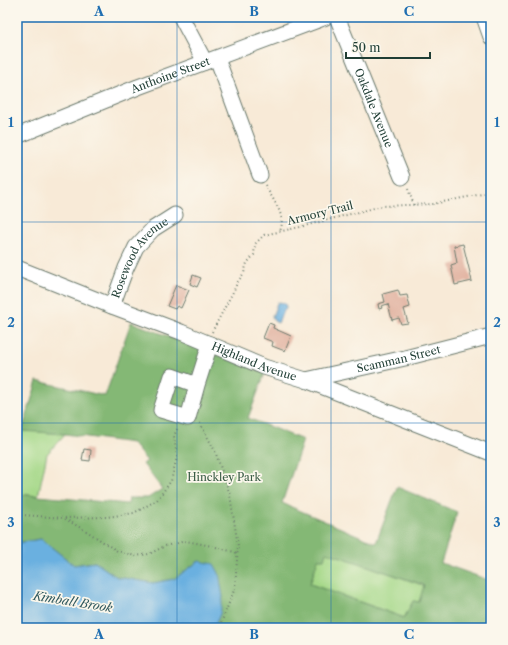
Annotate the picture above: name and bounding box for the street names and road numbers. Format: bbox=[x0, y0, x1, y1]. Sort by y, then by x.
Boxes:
street label: Anthoine Street bbox=[128, 54, 212, 97]
street label: Oakdale Avenue bbox=[351, 66, 396, 150]
street label: Armory Trail bbox=[285, 198, 355, 228]
street label: Rosewood Avenue bbox=[109, 214, 171, 300]
street label: Highland Avenue bbox=[210, 339, 298, 384]
street label: Scamman Street bbox=[355, 342, 442, 376]

